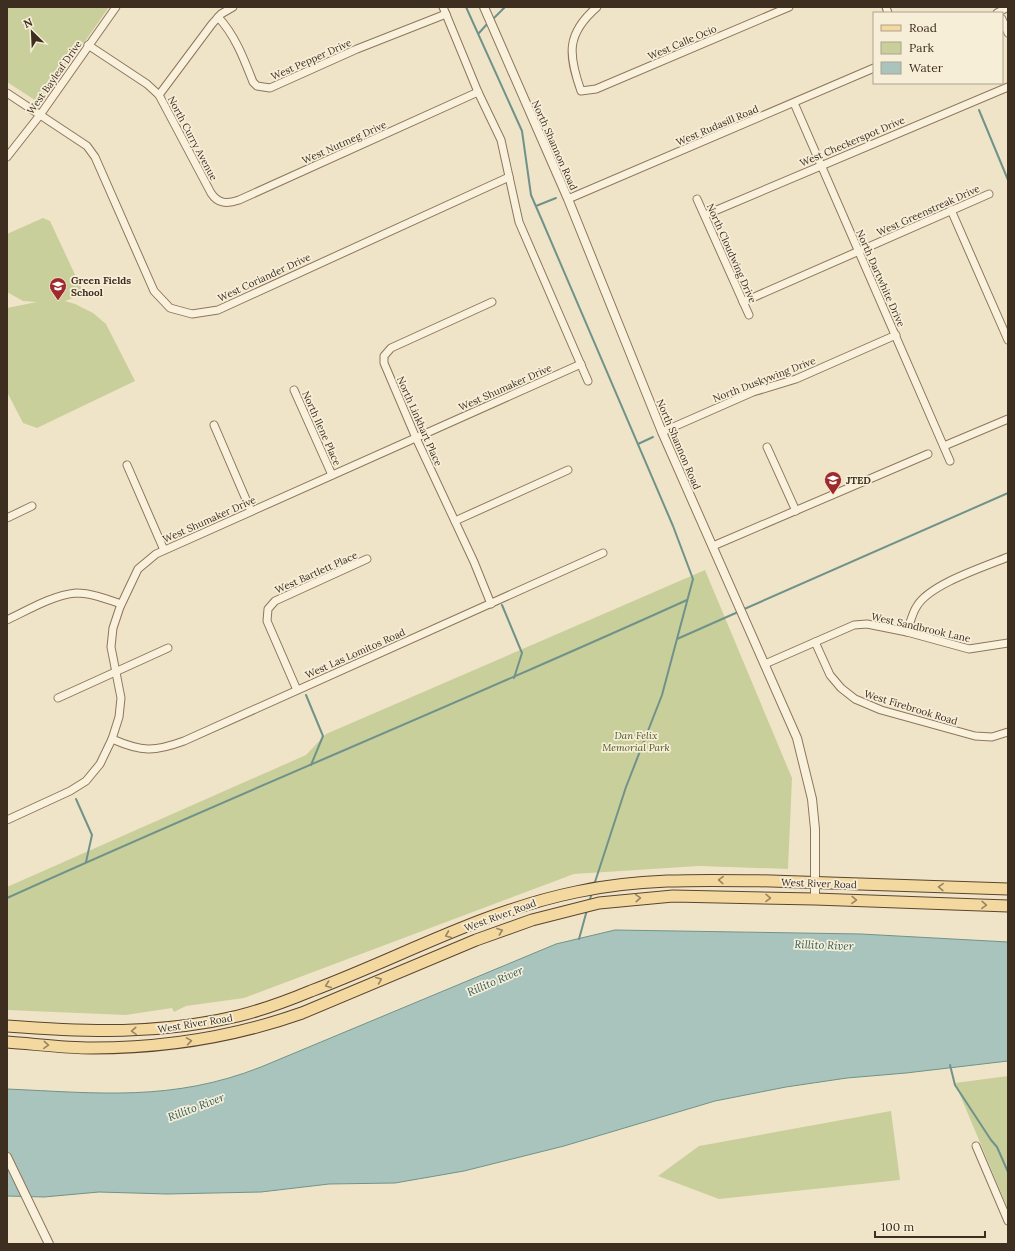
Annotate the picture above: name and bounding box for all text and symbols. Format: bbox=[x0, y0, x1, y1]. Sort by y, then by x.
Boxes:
north arrow bbox=[12, 12, 52, 52]
legend bbox=[873, 12, 1003, 84]
text: N bbox=[21, 15, 35, 31]
text: Road bbox=[909, 20, 937, 35]
street label: West Calle Ocio bbox=[646, 22, 719, 63]
street label: West Pepper Drive bbox=[269, 36, 354, 83]
street label: West Bayleaf Drive bbox=[24, 37, 85, 117]
text: Park bbox=[909, 40, 935, 55]
text: Water bbox=[909, 60, 944, 75]
street label: North Curry Avenue bbox=[165, 94, 221, 183]
street label: North Shannon Road bbox=[529, 98, 580, 192]
street label: West Rudasill Road bbox=[674, 102, 760, 149]
street label: West Checkerspot Drive bbox=[798, 113, 907, 169]
street label: West Nutmeg Drive bbox=[300, 118, 389, 167]
street label: West Greenstreak Drive bbox=[875, 182, 982, 239]
street label: North Cloudwing Drive bbox=[704, 201, 760, 306]
street label: North Dartwhite Drive bbox=[853, 228, 908, 329]
street label: West Coriander Drive bbox=[216, 250, 313, 305]
place label: Green Fields School bbox=[71, 274, 131, 299]
school or university icon: Green Fields School bbox=[48, 276, 68, 301]
street label: North Duskywing Drive bbox=[711, 354, 818, 405]
street label: West Shumaker Drive bbox=[457, 361, 554, 414]
street label: North Linkhart Place bbox=[394, 374, 445, 469]
street label: North Ilene Place bbox=[299, 389, 344, 468]
street label: North Shannon Road bbox=[654, 397, 703, 491]
school or university icon: JTED bbox=[823, 470, 843, 495]
place label: JTED bbox=[846, 474, 871, 487]
street label: West Shumaker Drive bbox=[161, 493, 258, 546]
street label: West Bartlett Place bbox=[273, 548, 360, 596]
street label: West Sandbrook Lane bbox=[870, 610, 972, 645]
street label: West Las Lomitos Road bbox=[303, 625, 407, 681]
street label: West Firebrook Road bbox=[863, 687, 959, 728]
park label: Dan Felix Memorial Park bbox=[602, 729, 670, 754]
one-way arrow bbox=[718, 876, 724, 884]
street label: West River Road bbox=[781, 876, 857, 891]
one-way arrow bbox=[938, 883, 944, 891]
one-way arrow bbox=[635, 894, 641, 903]
one-way arrow bbox=[765, 894, 771, 902]
street label: West River Road bbox=[462, 896, 538, 935]
one-way arrow bbox=[851, 896, 857, 904]
one-way arrow bbox=[981, 901, 987, 909]
one-way arrow bbox=[496, 928, 503, 936]
one-way arrow bbox=[444, 930, 451, 938]
water label: Rillito River bbox=[794, 937, 855, 953]
water label: Rillito River bbox=[465, 963, 526, 999]
one-way arrow bbox=[376, 977, 383, 985]
one-way arrow bbox=[324, 980, 331, 988]
street label: West River Road bbox=[157, 1011, 234, 1036]
one-way arrow bbox=[131, 1027, 137, 1036]
one-way arrow bbox=[186, 1038, 193, 1046]
one-way arrow bbox=[43, 1040, 49, 1049]
water label: Rillito River bbox=[166, 1089, 227, 1124]
scale bar bbox=[875, 1213, 985, 1239]
text: 100 m bbox=[881, 1219, 914, 1234]

